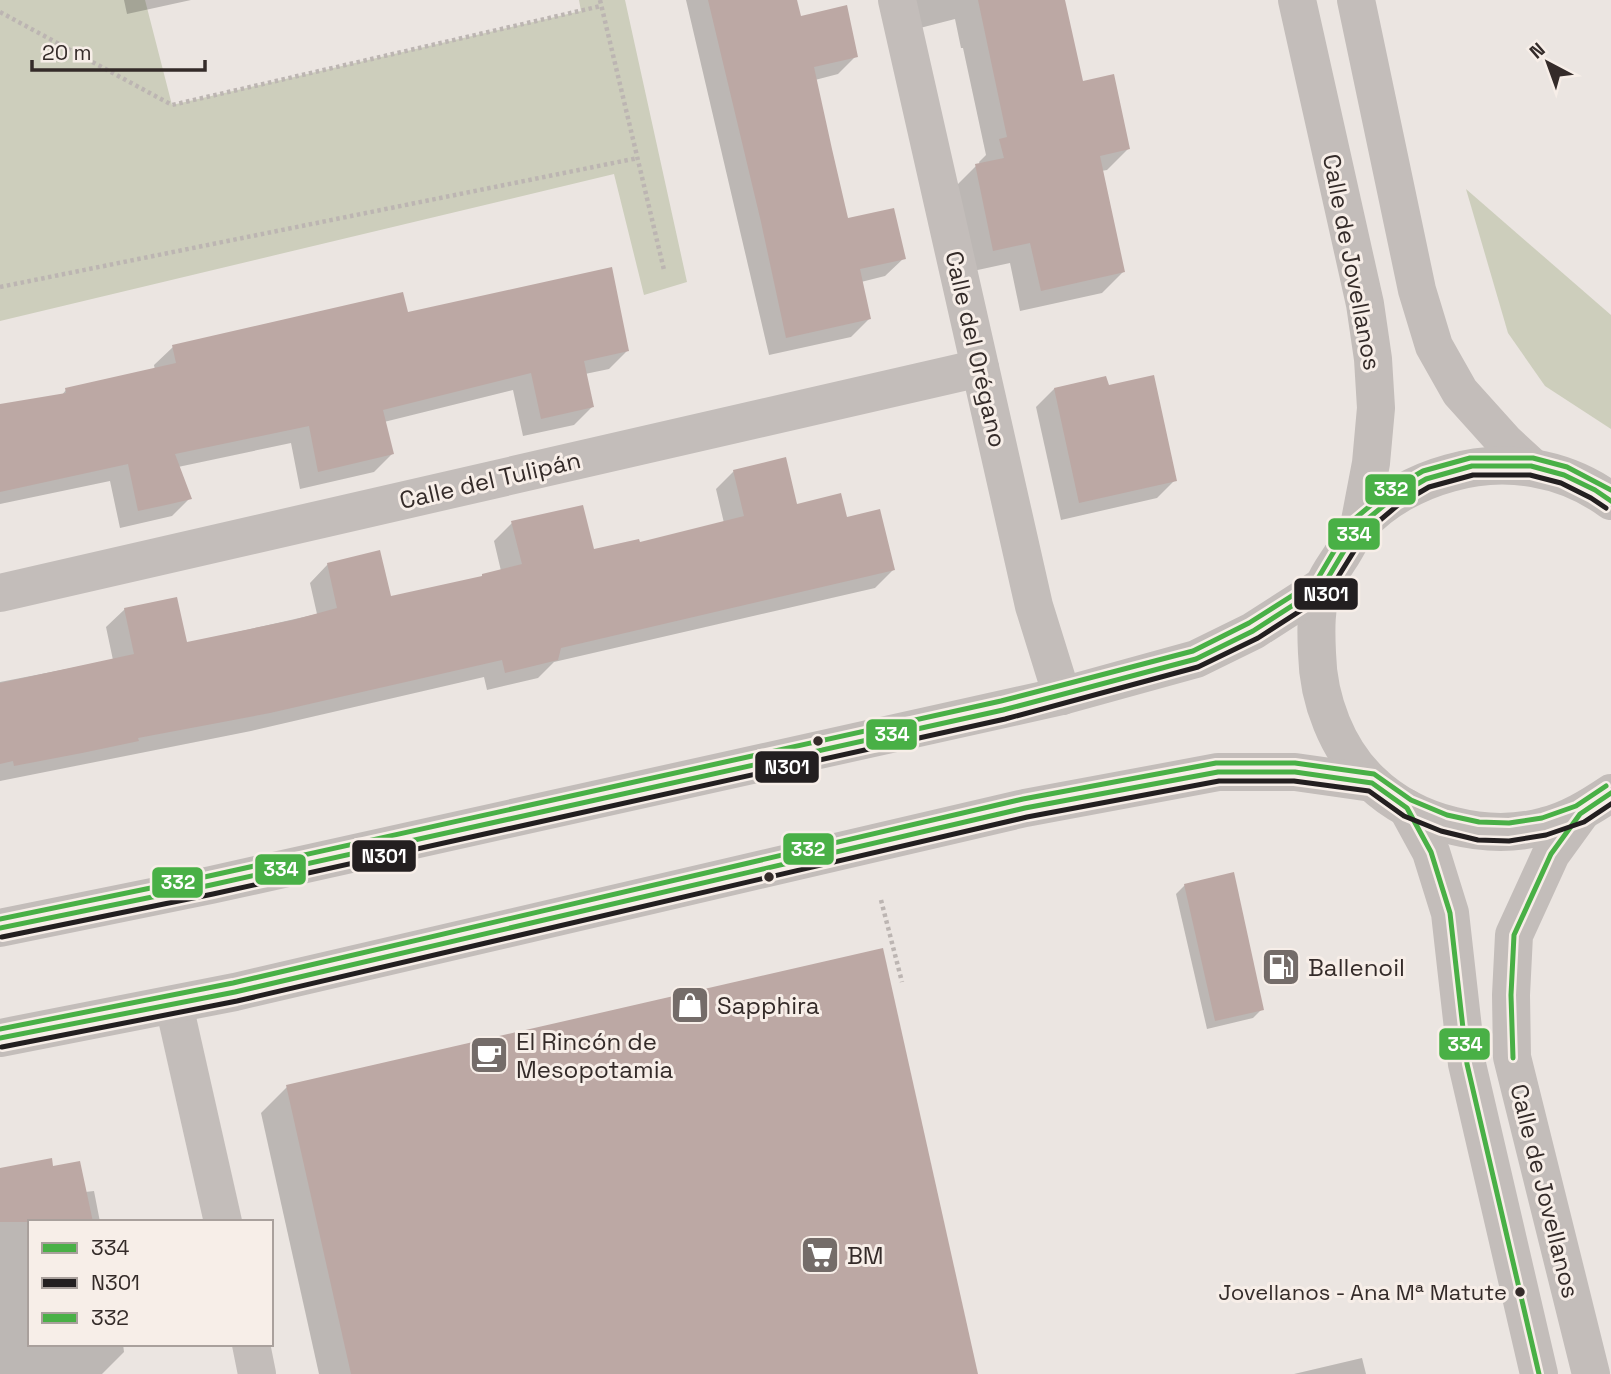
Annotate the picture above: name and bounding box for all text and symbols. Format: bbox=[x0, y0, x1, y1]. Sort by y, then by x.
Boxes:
scale bar bbox=[32, 28, 205, 72]
north arrow bbox=[1513, 28, 1583, 98]
text: N bbox=[1524, 37, 1550, 64]
text: 20 m bbox=[42, 39, 92, 66]
street label: Calle de Jovellanos bbox=[1316, 151, 1388, 373]
street label: Calle del Orégano bbox=[938, 248, 1014, 450]
street label: Calle del Tulipán bbox=[396, 444, 584, 516]
line badge: 332 bbox=[1364, 473, 1417, 506]
text: 332 bbox=[1374, 477, 1408, 502]
line badge: 334 bbox=[1327, 517, 1381, 551]
text: 334 bbox=[1336, 522, 1372, 547]
line badge: N301 bbox=[1293, 577, 1359, 611]
text: N301 bbox=[1303, 582, 1349, 607]
line badge: 334 bbox=[865, 718, 918, 751]
text: 334 bbox=[874, 722, 910, 747]
unlabelled marker bbox=[811, 734, 825, 748]
line badge: N301 bbox=[754, 750, 820, 784]
text: N301 bbox=[764, 755, 810, 780]
line badge: 332 bbox=[782, 832, 835, 866]
text: 332 bbox=[791, 837, 825, 862]
line badge: N301 bbox=[351, 839, 417, 873]
text: N301 bbox=[361, 844, 407, 869]
line badge: 334 bbox=[254, 853, 307, 886]
text: 334 bbox=[263, 857, 299, 882]
line badge: 332 bbox=[151, 866, 204, 899]
text: 332 bbox=[161, 870, 195, 895]
unlabelled marker bbox=[762, 870, 776, 884]
fuel station icon: Ballenoil bbox=[1260, 946, 1302, 988]
place label: Ballenoil bbox=[1308, 952, 1405, 983]
shop icon: Sapphira bbox=[669, 984, 711, 1026]
place label: Sapphira bbox=[717, 990, 820, 1021]
place label: El Rincón de Mesopotamia bbox=[516, 1026, 674, 1085]
line badge: 334 bbox=[1438, 1027, 1491, 1061]
text: 334 bbox=[1447, 1032, 1483, 1057]
cafe icon: El Rincón de Mesopotamia bbox=[468, 1034, 510, 1076]
street label: Calle de Jovellanos bbox=[1503, 1081, 1587, 1301]
legend bbox=[28, 1220, 273, 1346]
text: 334 bbox=[91, 1234, 130, 1261]
supermarket icon: BM bbox=[799, 1234, 841, 1276]
place label: BM bbox=[847, 1240, 884, 1271]
text: N301 bbox=[91, 1269, 140, 1296]
place label: Jovellanos - Ana Mª Matute bbox=[1218, 1278, 1507, 1306]
marker: Jovellanos - Ana Mª Matute bbox=[1513, 1285, 1527, 1299]
text: 332 bbox=[91, 1304, 129, 1331]

